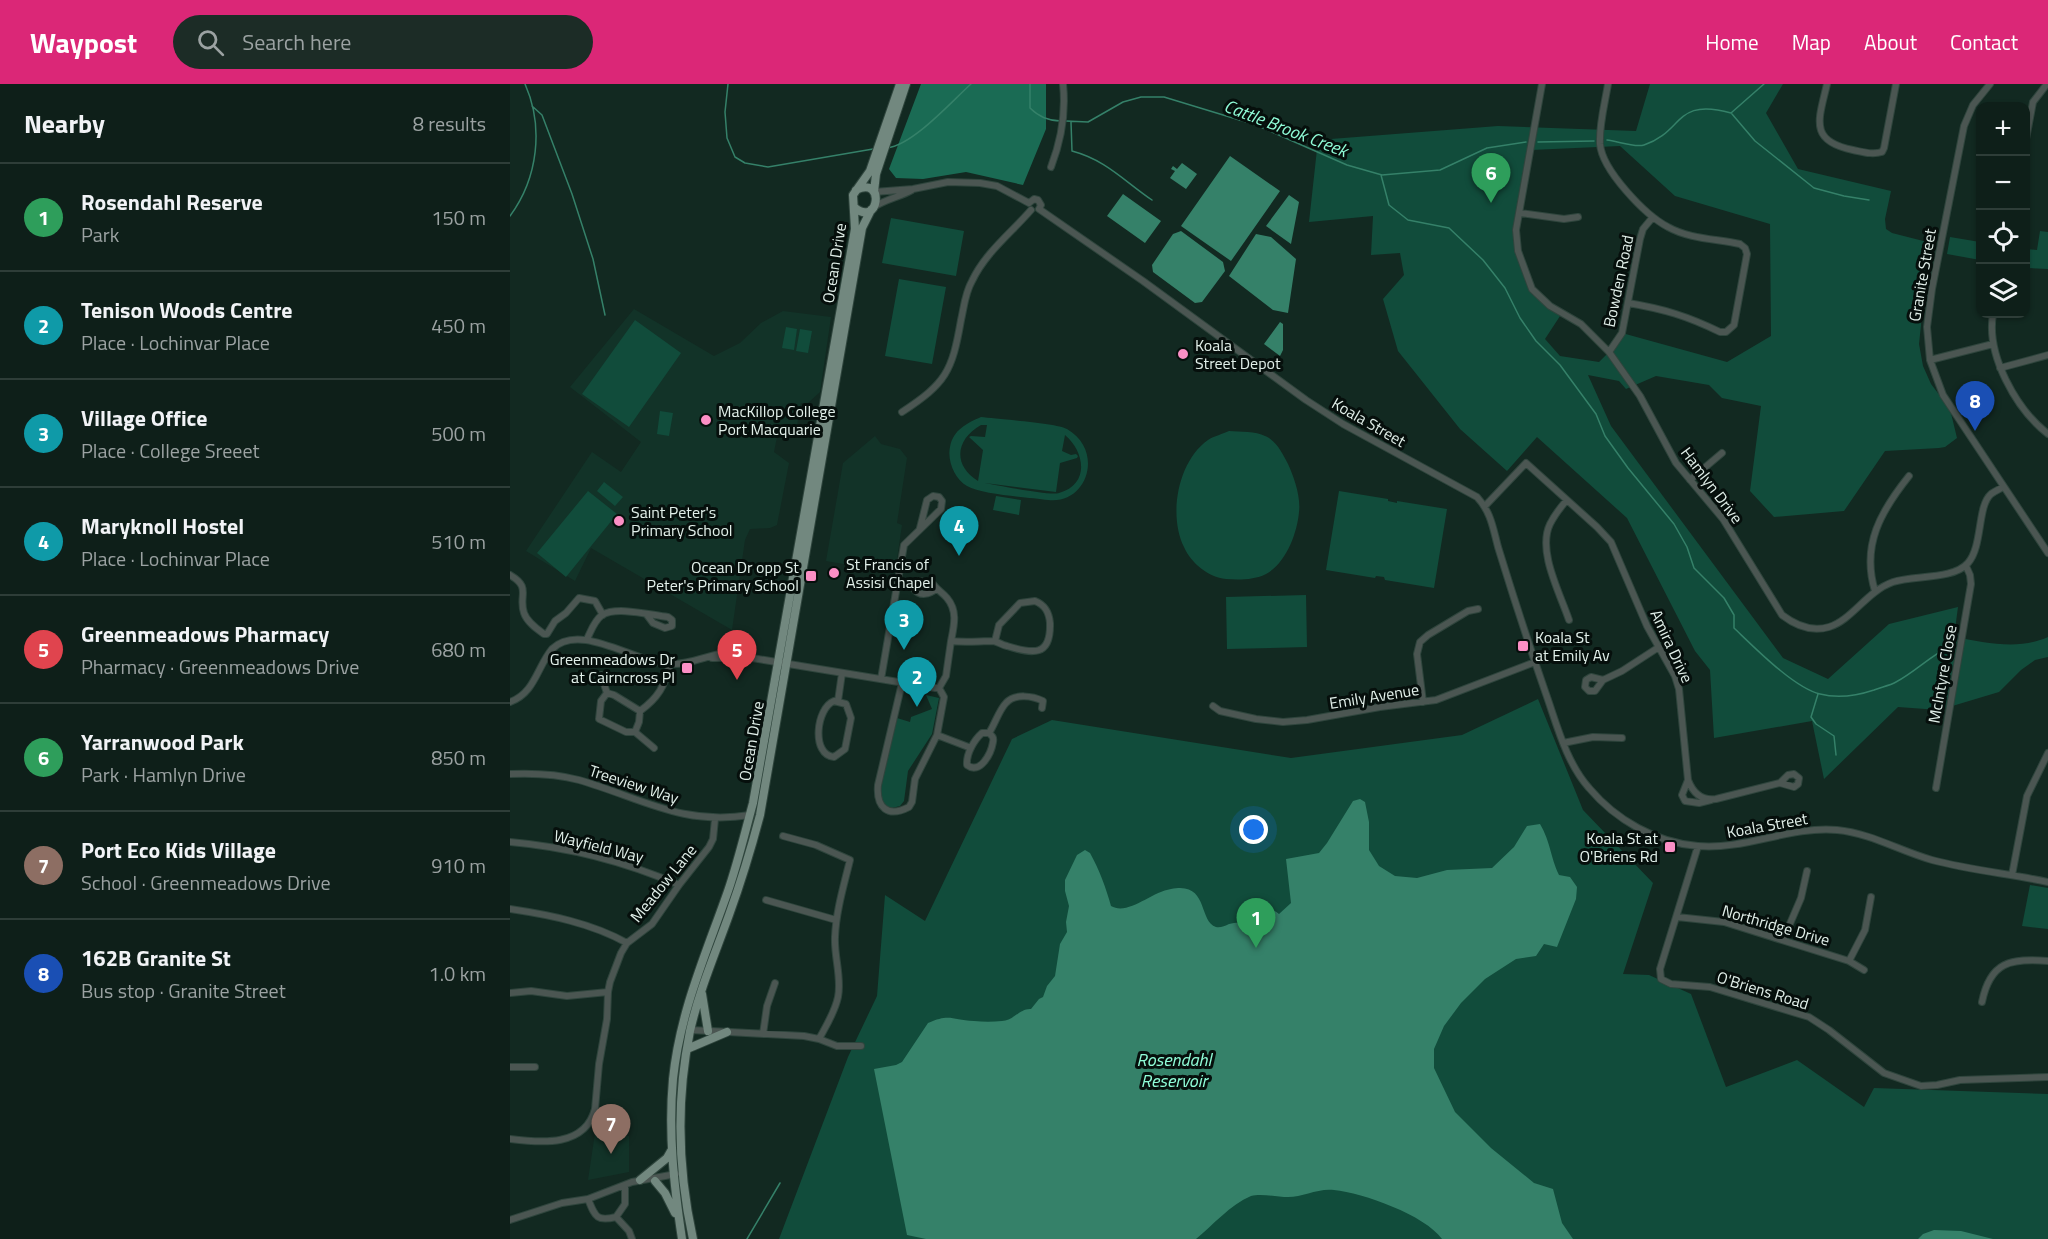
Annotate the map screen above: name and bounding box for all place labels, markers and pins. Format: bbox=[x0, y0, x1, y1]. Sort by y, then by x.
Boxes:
pin: 6 bbox=[1472, 154, 1510, 203]
place label: Koala Street Depot bbox=[1195, 333, 1281, 375]
marker: Koala Street Depot bbox=[1176, 347, 1190, 361]
pin: 8 bbox=[1956, 382, 1994, 431]
place label: MacKillop College Port Macquarie bbox=[718, 399, 836, 441]
marker: MacKillop College Port Macquarie bbox=[699, 413, 713, 427]
place label: Saint Peter's Primary School bbox=[631, 500, 733, 542]
pin: 4 bbox=[940, 506, 978, 556]
marker: Saint Peter's Primary School bbox=[612, 514, 626, 528]
place label: St Francis of Assisi Chapel bbox=[846, 552, 934, 594]
place label: Ocean Dr opp St Peter's Primary School bbox=[647, 555, 799, 597]
marker: St Francis of Assisi Chapel bbox=[827, 566, 841, 580]
marker: Ocean Dr opp St Peter's Primary School bbox=[804, 569, 818, 583]
pin: 3 bbox=[884, 600, 924, 650]
place label: Koala St at Emily Av bbox=[1535, 625, 1610, 667]
pin: 5 bbox=[718, 630, 756, 680]
marker: Koala St at Emily Av bbox=[1516, 639, 1530, 653]
place label: Greenmeadows Dr at Cairncross Pl bbox=[550, 647, 675, 689]
pin: 2 bbox=[898, 658, 936, 707]
marker: Greenmeadows Dr at Cairncross Pl bbox=[680, 661, 694, 675]
place label: Koala St at O'Briens Rd bbox=[1579, 826, 1658, 868]
marker: Koala St at O'Briens Rd bbox=[1663, 840, 1677, 854]
pin: 1 bbox=[1236, 898, 1276, 948]
pin: 7 bbox=[592, 1104, 630, 1154]

